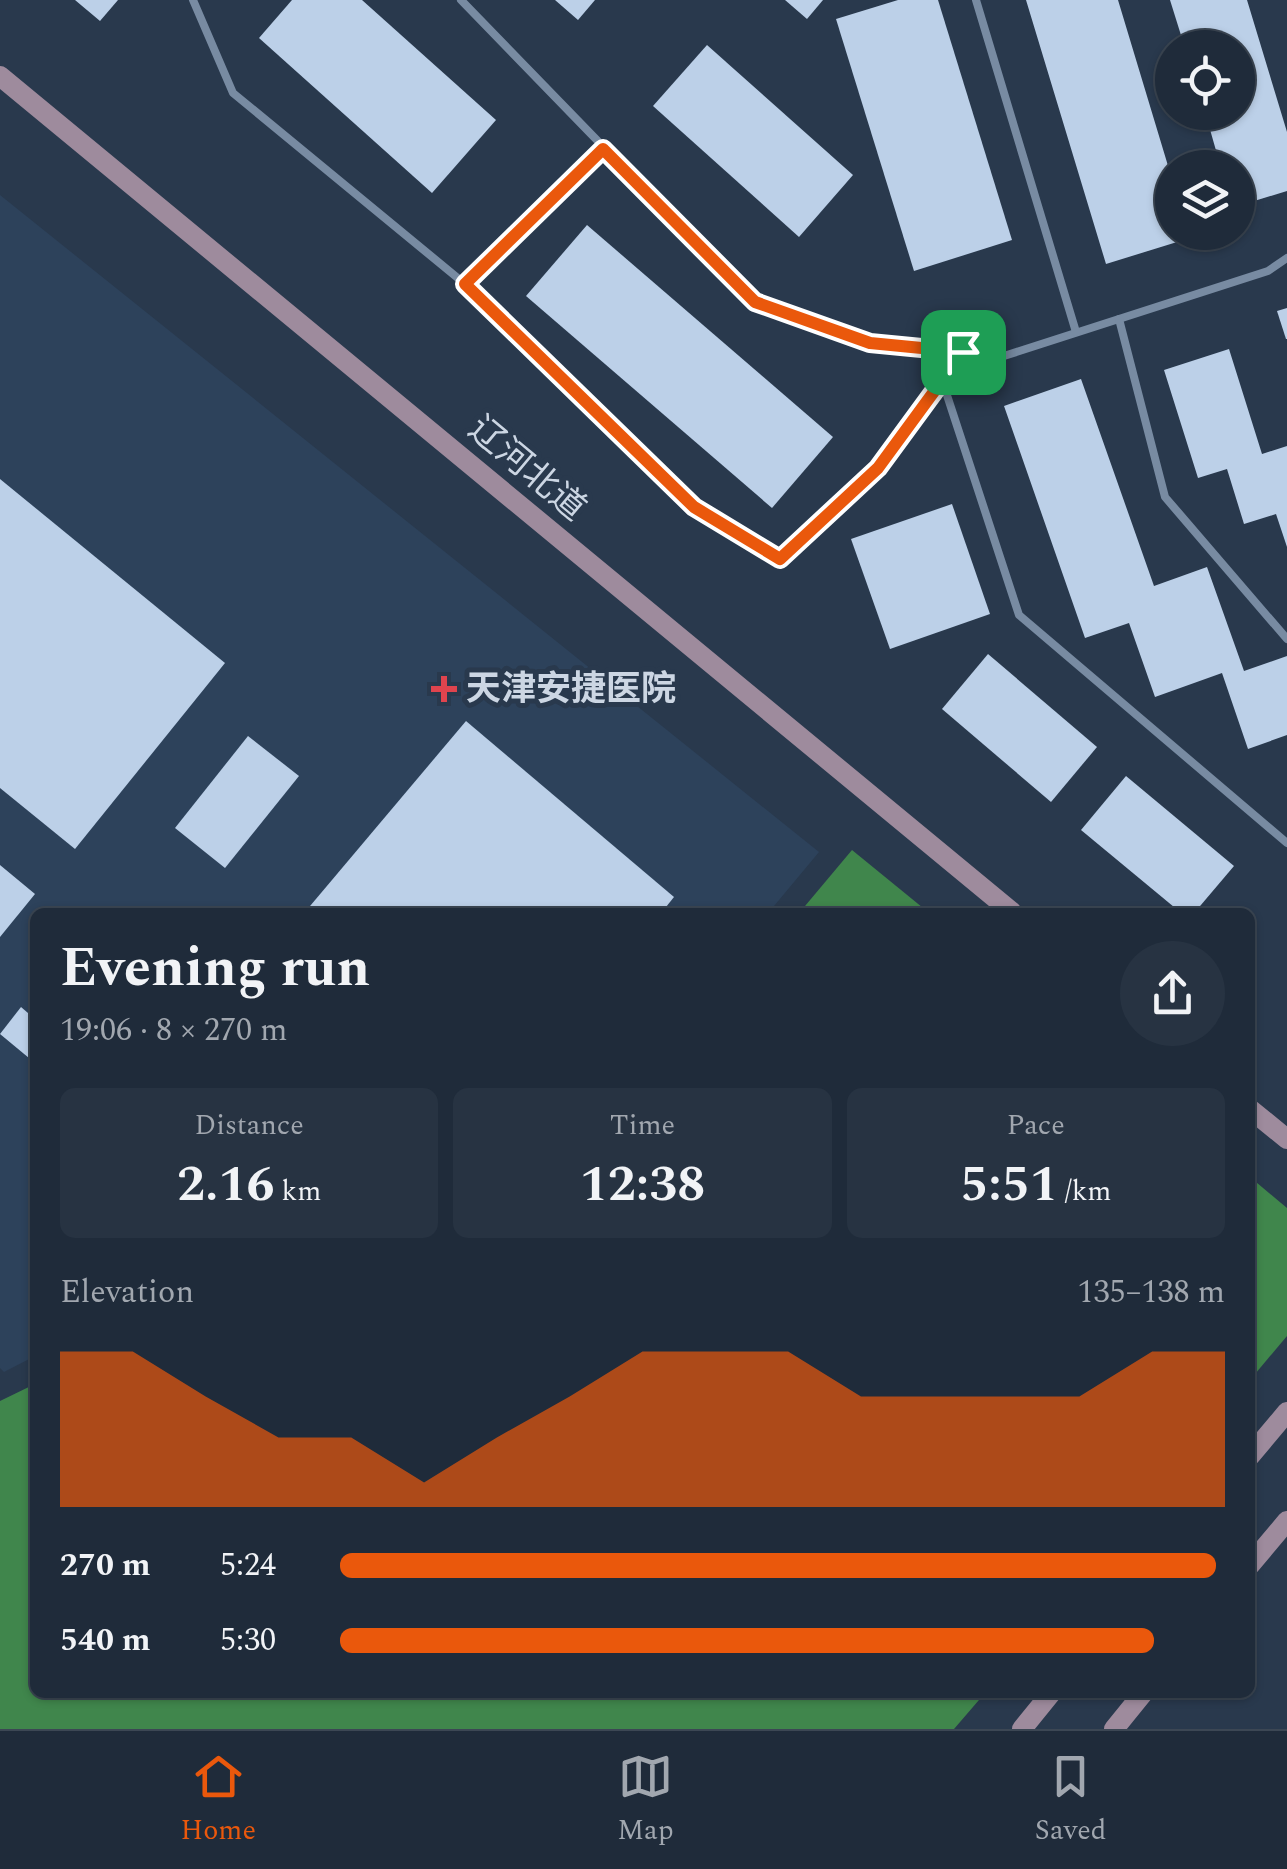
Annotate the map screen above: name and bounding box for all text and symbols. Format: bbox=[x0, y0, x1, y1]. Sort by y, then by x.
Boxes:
map controls bbox=[1155, 30, 1255, 250]
button: locate bbox=[1155, 30, 1255, 130]
button: layers bbox=[1155, 150, 1255, 250]
pin bbox=[921, 310, 1006, 395]
icon: arrive bbox=[936, 325, 991, 380]
street label: 辽河北道 bbox=[456, 404, 598, 534]
place label: 天津安捷医院 bbox=[466, 663, 676, 716]
marker: 天津安捷医院 bbox=[431, 676, 457, 702]
text: Evening run bbox=[60, 927, 370, 1010]
button: share bbox=[1120, 941, 1225, 1046]
text: 19:06 · 8 × 270 m bbox=[60, 1006, 288, 1055]
text: Distance bbox=[195, 1104, 304, 1147]
text: Time bbox=[610, 1104, 675, 1147]
text: Pace bbox=[1007, 1104, 1065, 1147]
text: 2.16 bbox=[177, 1147, 275, 1223]
text: 12:38 bbox=[580, 1147, 705, 1223]
text: 5:51 bbox=[960, 1147, 1058, 1223]
text: km bbox=[275, 1170, 321, 1213]
text: /km bbox=[1058, 1170, 1111, 1213]
text: Elevation bbox=[60, 1268, 194, 1317]
text: 135–138 m bbox=[1077, 1268, 1225, 1317]
text: 270 m bbox=[60, 1541, 151, 1590]
text: 5:24 bbox=[220, 1541, 276, 1590]
text: 540 m bbox=[60, 1616, 151, 1665]
text: 5:30 bbox=[220, 1616, 276, 1665]
tab: Home bbox=[181, 1749, 256, 1852]
tab: Map bbox=[617, 1749, 674, 1852]
tab: Saved bbox=[1035, 1749, 1106, 1852]

